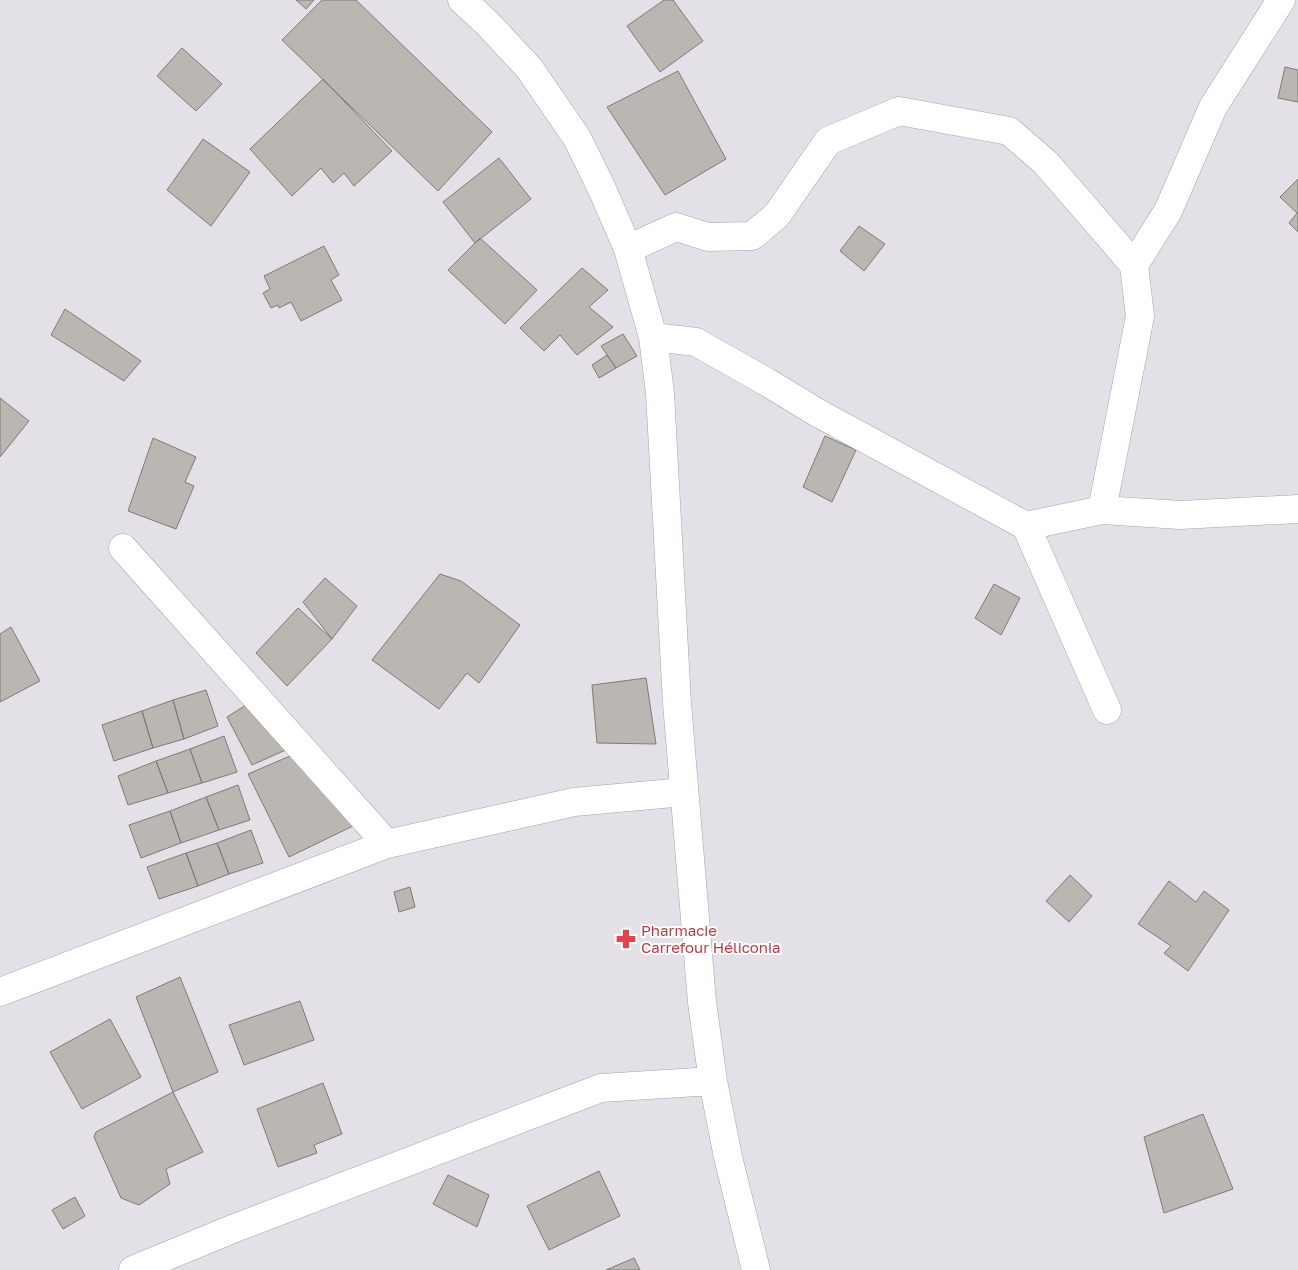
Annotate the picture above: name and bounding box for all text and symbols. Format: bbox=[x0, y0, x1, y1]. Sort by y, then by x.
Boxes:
place label: Pharmacie Carrefour Héliconia bbox=[641, 921, 781, 956]
pharmacy icon: Pharmacie Carrefour Héliconia bbox=[615, 928, 637, 950]

